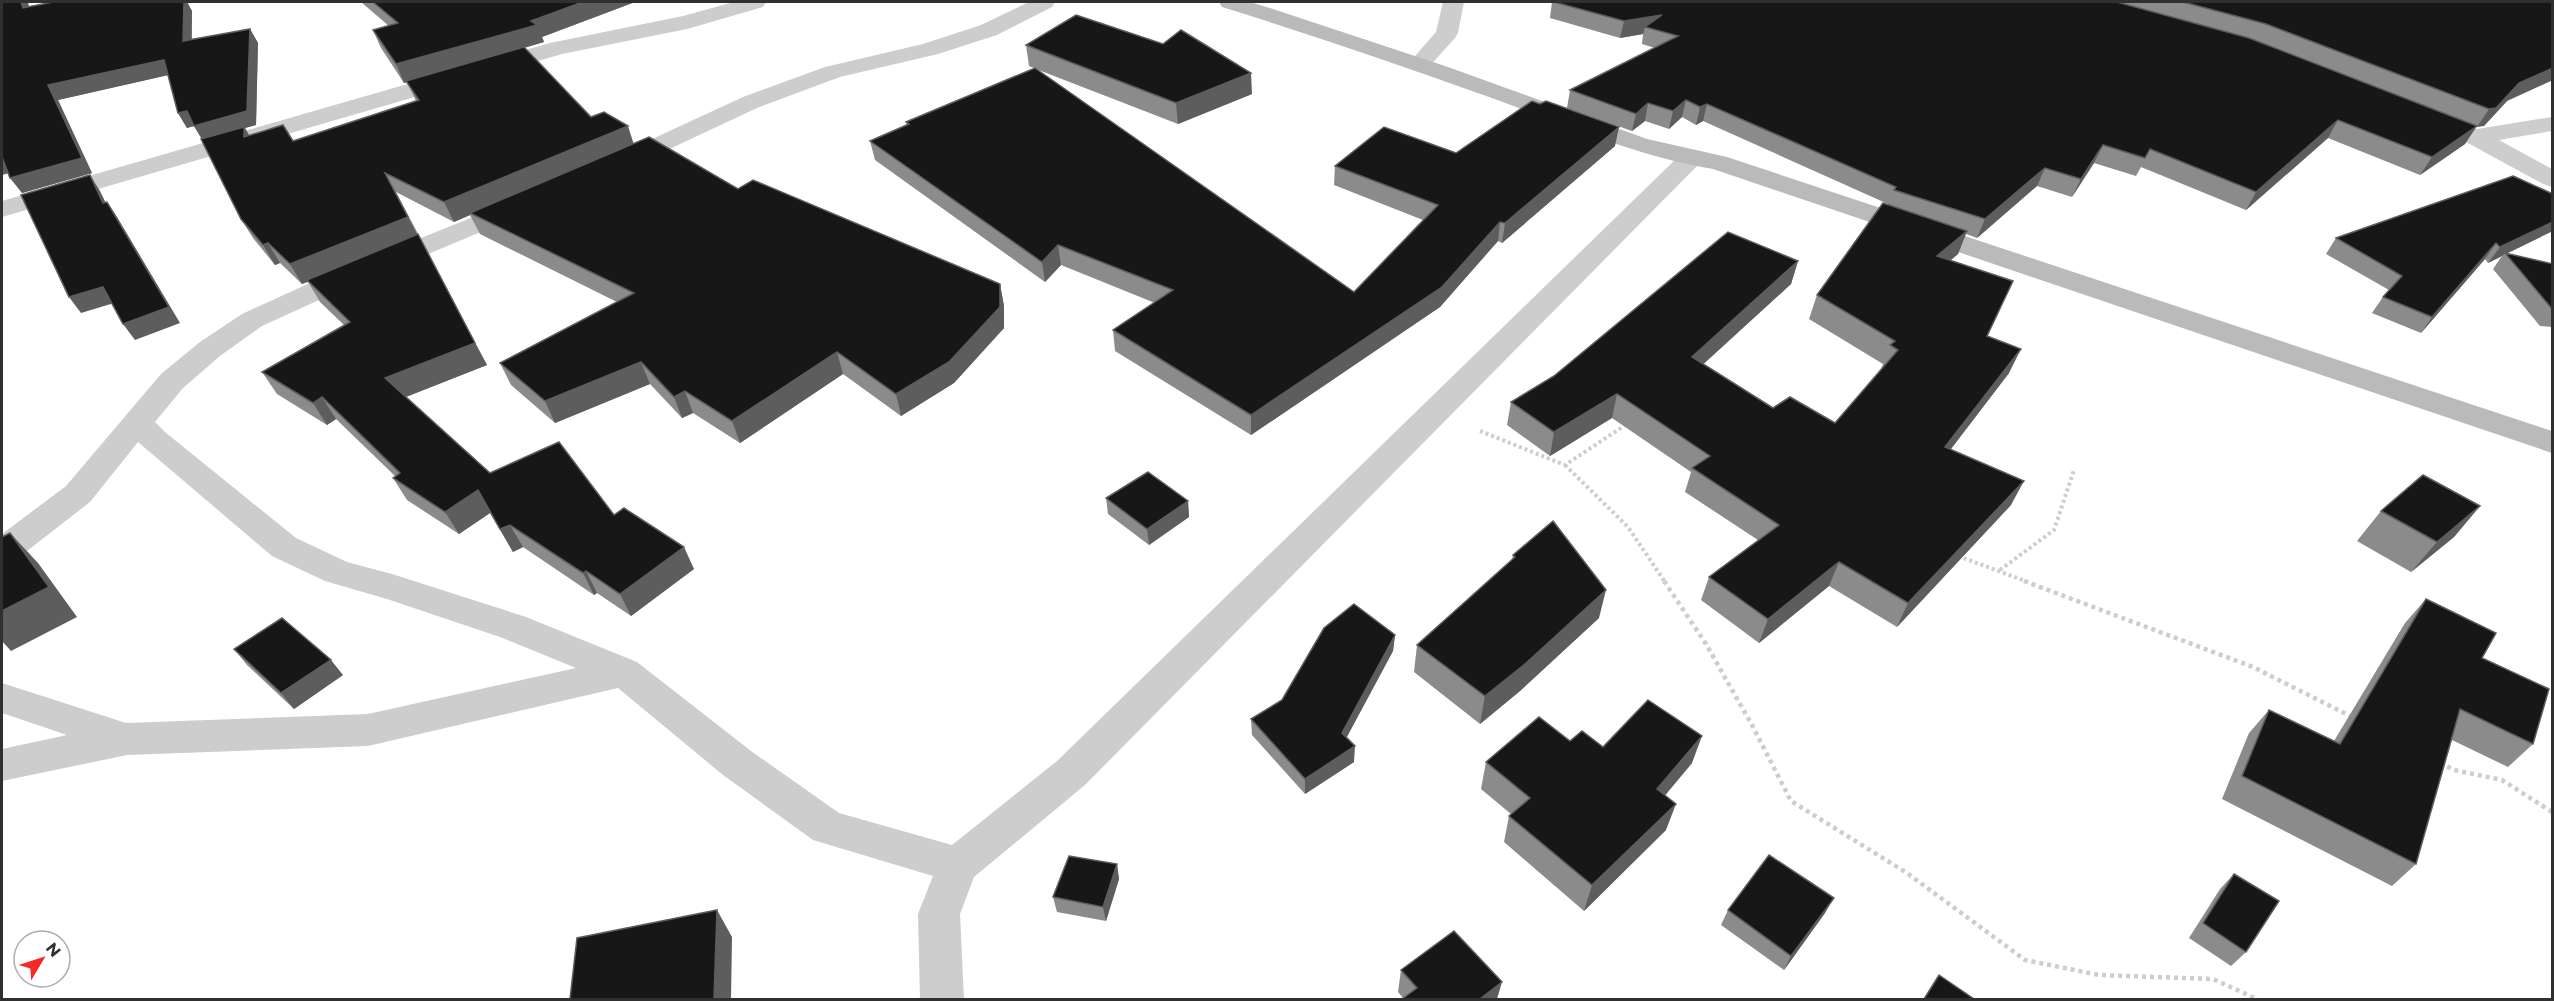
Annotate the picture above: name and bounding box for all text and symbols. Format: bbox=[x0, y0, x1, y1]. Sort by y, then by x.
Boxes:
north arrow bbox=[12, 929, 72, 989]
text: N bbox=[42, 939, 65, 961]

